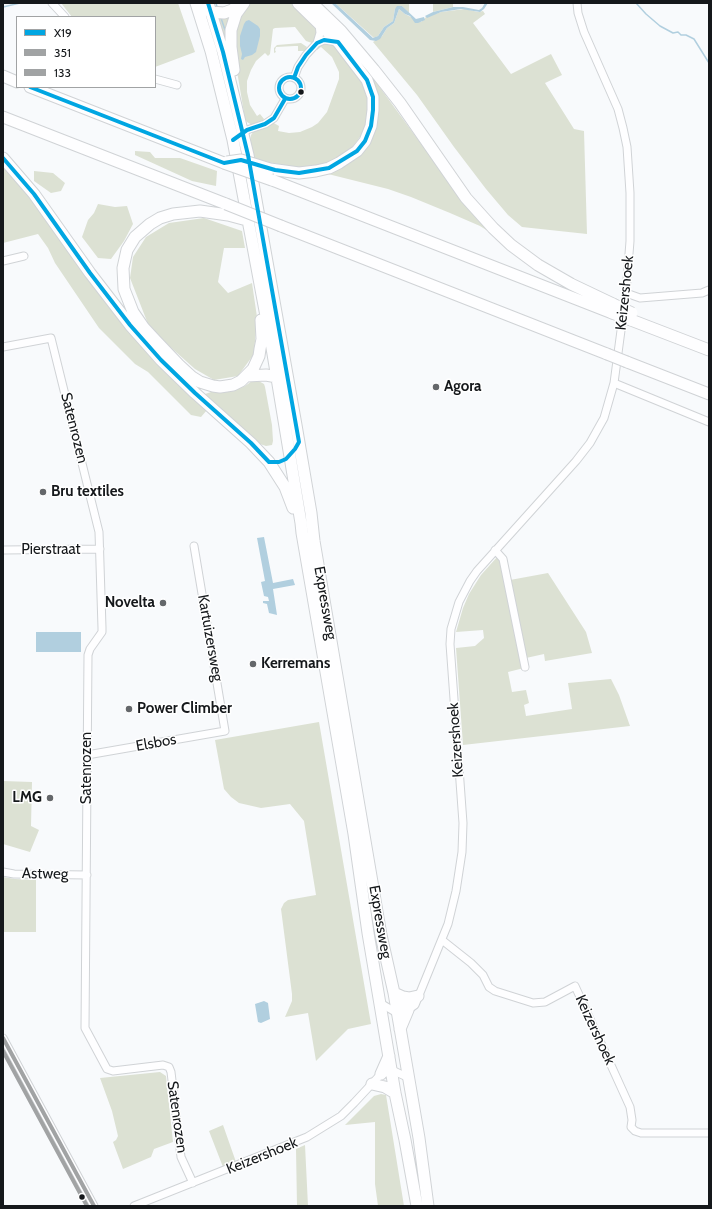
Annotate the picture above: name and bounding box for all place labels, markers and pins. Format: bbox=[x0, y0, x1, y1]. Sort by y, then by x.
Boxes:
unlabelled marker bbox=[296, 87, 306, 97]
place label: Agora bbox=[444, 378, 482, 396]
marker: Agora bbox=[431, 382, 441, 392]
place label: Bru textiles bbox=[51, 483, 124, 501]
marker: Bru textiles bbox=[38, 487, 48, 497]
place label: Novelta bbox=[105, 594, 155, 612]
marker: Novelta bbox=[158, 598, 168, 608]
place label: Kerremans bbox=[261, 655, 330, 673]
marker: Kerremans bbox=[248, 659, 258, 669]
place label: Power Climber bbox=[137, 700, 232, 718]
marker: Power Climber bbox=[124, 704, 134, 714]
place label: LMG bbox=[12, 789, 42, 807]
marker: LMG bbox=[45, 793, 55, 803]
unlabelled marker bbox=[77, 1192, 87, 1202]

